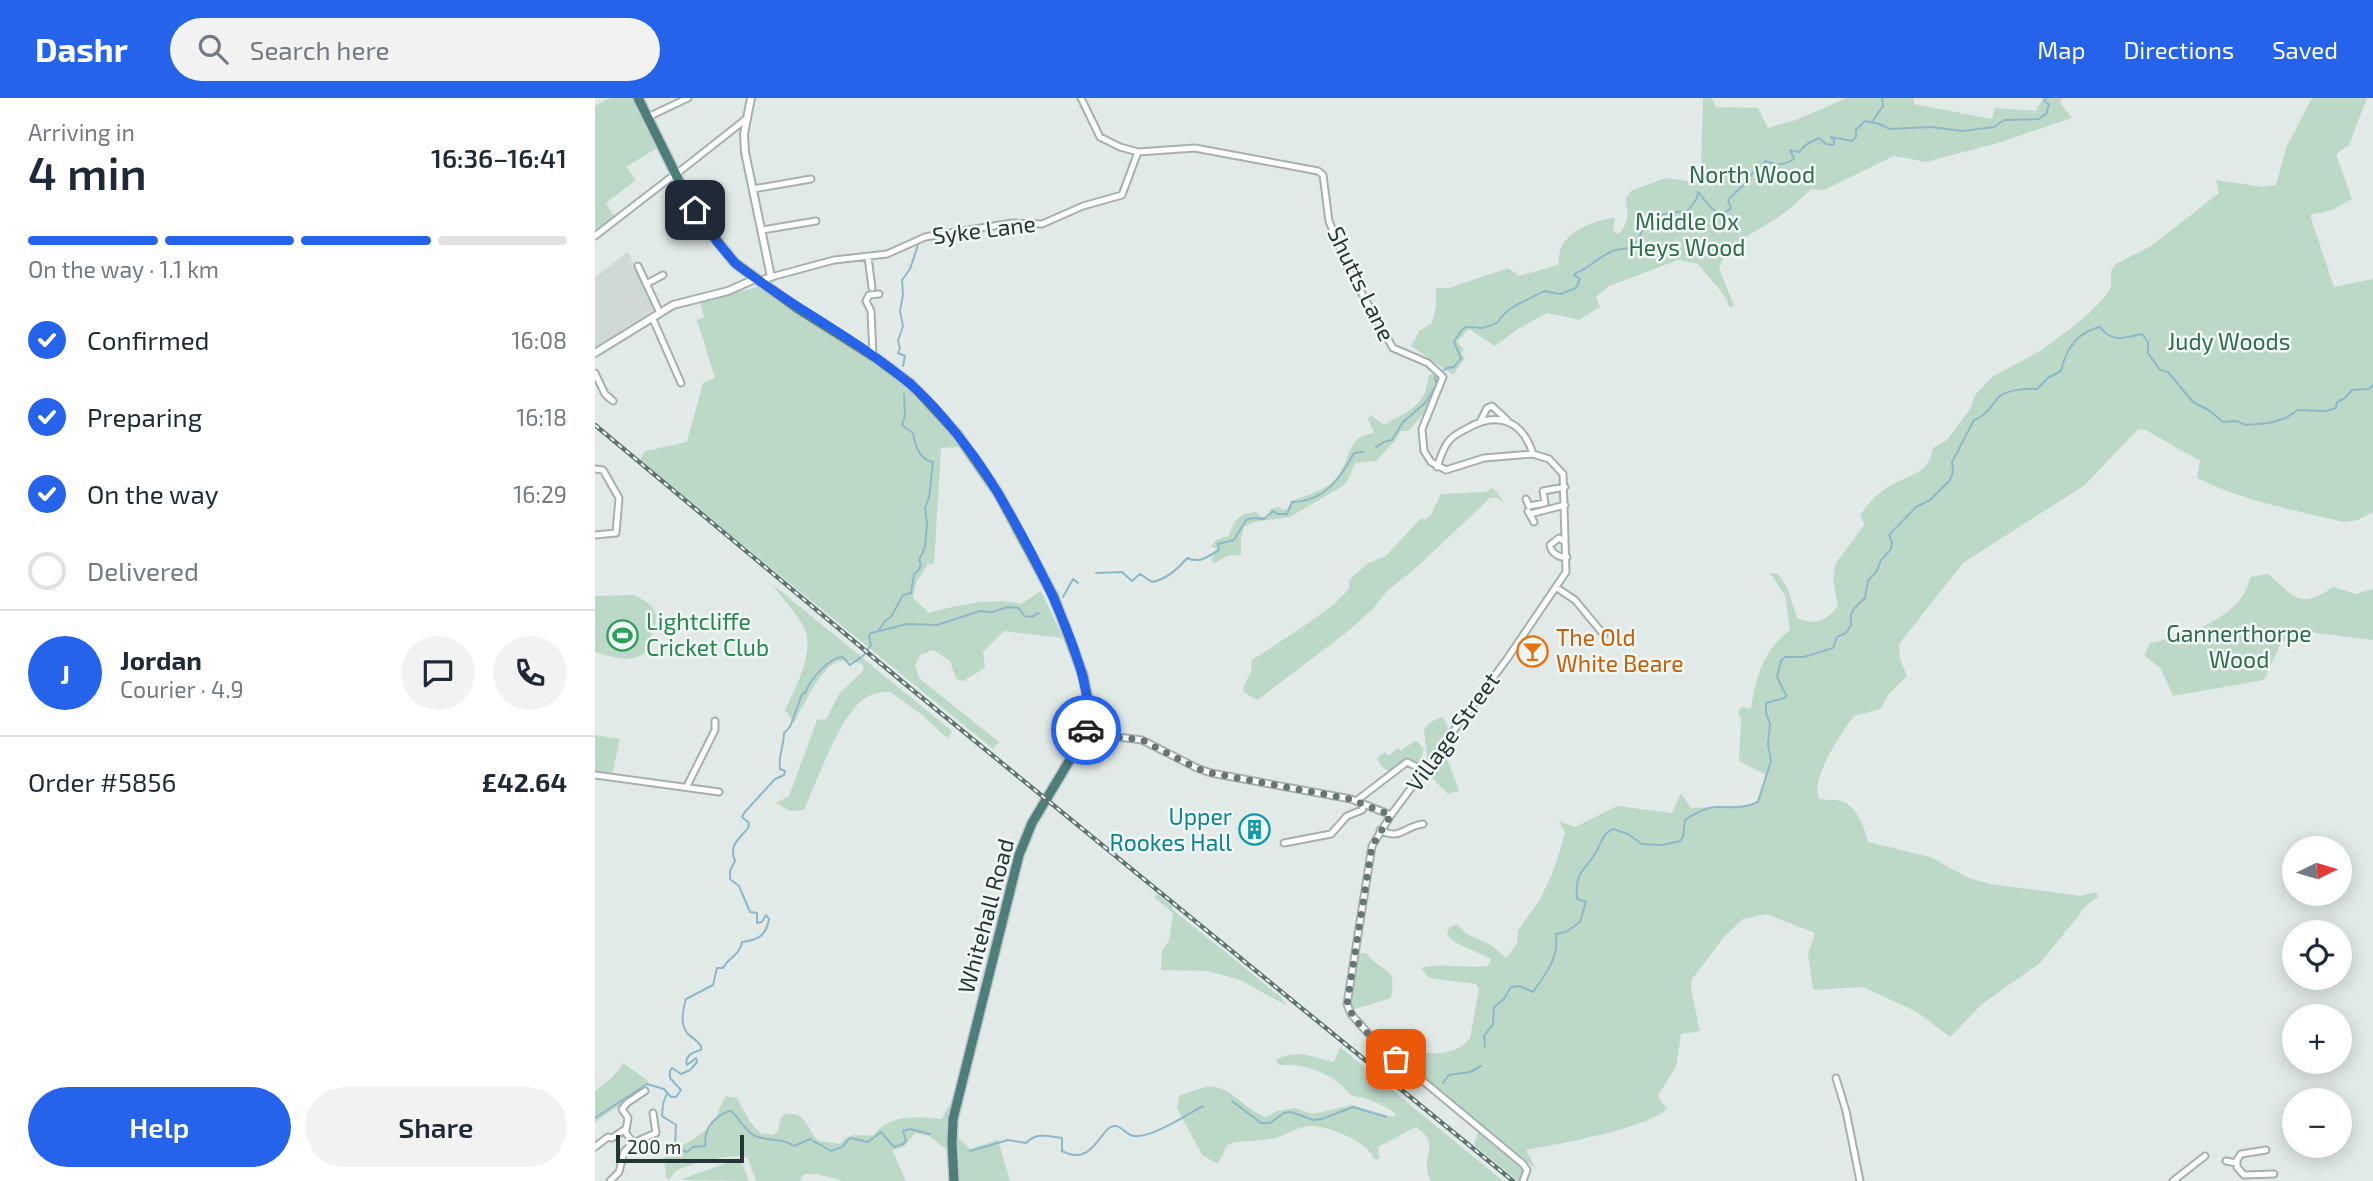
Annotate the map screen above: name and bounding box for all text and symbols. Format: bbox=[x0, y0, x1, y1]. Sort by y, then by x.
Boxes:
search box bbox=[170, 18, 660, 81]
text: Dashr bbox=[35, 29, 128, 69]
icon: search bbox=[194, 30, 232, 68]
text: Search here bbox=[250, 34, 389, 65]
text: Map bbox=[2037, 35, 2085, 64]
text: Directions bbox=[2123, 35, 2234, 64]
text: Saved bbox=[2272, 35, 2338, 64]
text: Arriving in bbox=[28, 118, 135, 146]
text: 16:36–16:41 bbox=[431, 142, 567, 173]
text: 4 min bbox=[28, 144, 147, 199]
park label: North Wood bbox=[1689, 160, 1815, 188]
pin bbox=[665, 180, 725, 240]
icon: home bbox=[676, 191, 714, 229]
park label: Middle Ox Heys Wood bbox=[1628, 207, 1746, 261]
street label: Syke Lane bbox=[931, 209, 1037, 249]
street label: Shutts Lane bbox=[1322, 222, 1402, 345]
text: On the way · 1.1 km bbox=[28, 255, 219, 283]
icon: check bbox=[28, 321, 66, 359]
text: Confirmed bbox=[87, 324, 210, 355]
text: 16:08 bbox=[511, 326, 567, 354]
park label: Judy Woods bbox=[2168, 327, 2290, 355]
icon: check bbox=[28, 398, 66, 436]
text: Preparing bbox=[87, 401, 202, 432]
text: 16:18 bbox=[516, 403, 567, 431]
icon: check bbox=[28, 475, 66, 513]
text: On the way bbox=[87, 478, 218, 509]
text: 16:29 bbox=[513, 480, 567, 508]
text: Delivered bbox=[87, 555, 199, 586]
place label: Lightcliffe Cricket Club bbox=[646, 607, 769, 661]
sports icon: Lightcliffe Cricket Club bbox=[606, 618, 640, 652]
park label: Gannerthorpe Wood bbox=[2166, 619, 2312, 673]
place label: The Old White Beare bbox=[1556, 623, 1684, 677]
bar icon: The Old White Beare bbox=[1516, 634, 1550, 668]
button: chat bbox=[401, 636, 475, 710]
button: phone bbox=[493, 636, 567, 710]
text: Jordan bbox=[120, 644, 202, 675]
text: J bbox=[60, 658, 70, 689]
street label: Village Street bbox=[1400, 666, 1505, 796]
text: Courier · 4.9 bbox=[120, 675, 244, 703]
courier bbox=[1051, 695, 1121, 765]
icon: car bbox=[1067, 711, 1105, 749]
text: Order #5856 bbox=[28, 766, 176, 797]
text: £42.64 bbox=[482, 766, 567, 797]
place label: Upper Rookes Hall bbox=[1110, 802, 1232, 856]
building icon: Upper Rookes Hall bbox=[1238, 813, 1272, 847]
street label: Whitehall Road bbox=[951, 835, 1019, 996]
north arrow bbox=[2282, 836, 2352, 906]
map controls bbox=[2282, 836, 2352, 1158]
button: locate bbox=[2282, 920, 2352, 990]
button: + bbox=[2282, 1004, 2352, 1074]
pin bbox=[1366, 1029, 1426, 1089]
icon: bag bbox=[1377, 1040, 1415, 1078]
button: Help bbox=[28, 1087, 291, 1167]
button: Share bbox=[305, 1087, 567, 1167]
button: − bbox=[2282, 1088, 2352, 1158]
scale bar bbox=[616, 1132, 744, 1164]
text: 200 m bbox=[627, 1135, 681, 1158]

